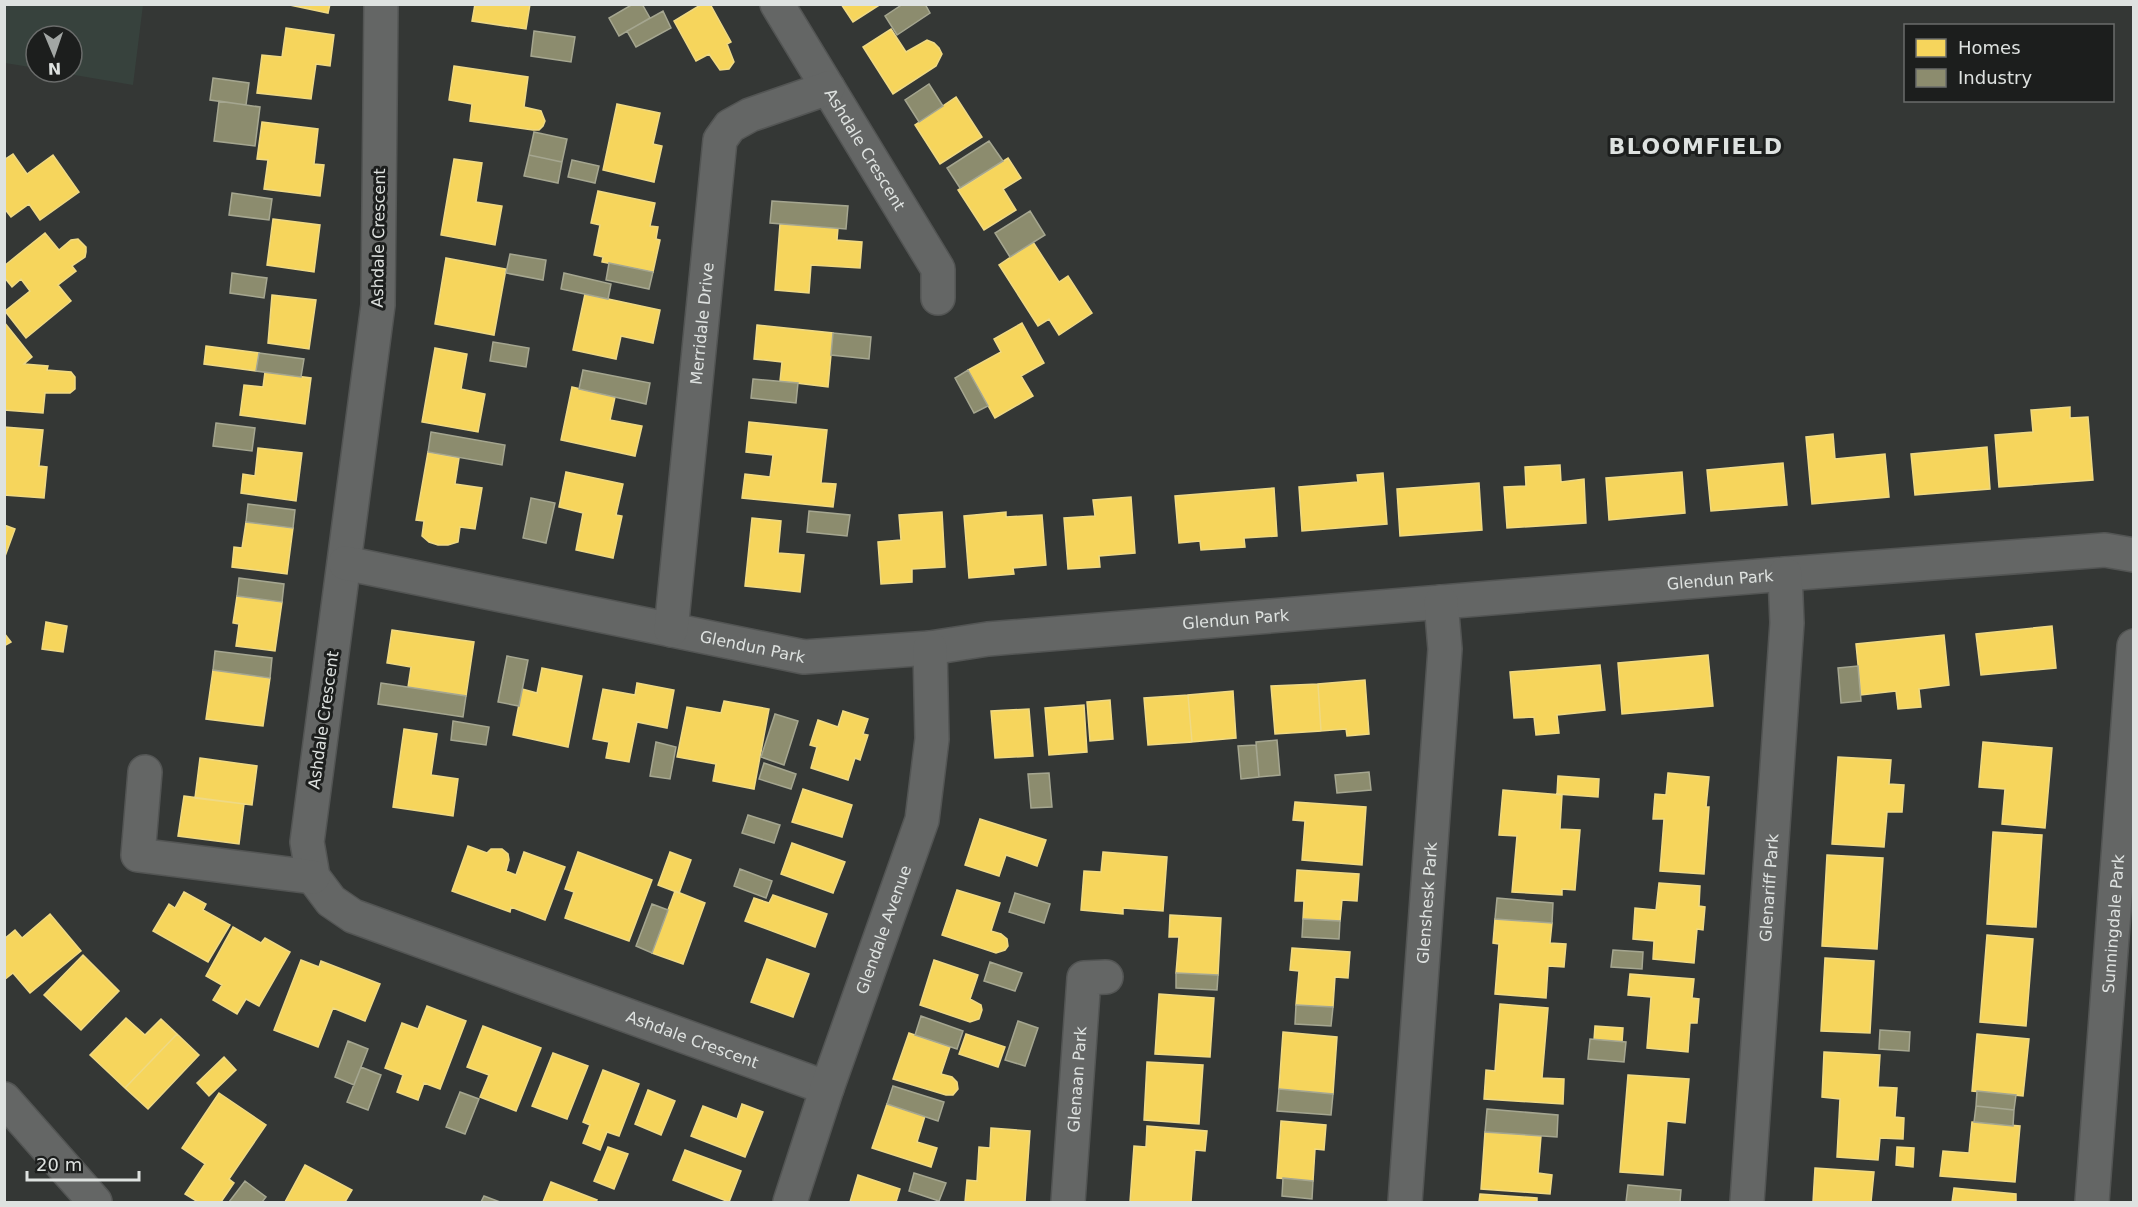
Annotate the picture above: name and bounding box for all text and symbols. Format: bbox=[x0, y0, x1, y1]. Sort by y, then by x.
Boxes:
north arrow bbox=[24, 24, 84, 84]
legend bbox=[1904, 24, 2114, 102]
text: Homes bbox=[1958, 37, 2021, 58]
text: N bbox=[47, 59, 62, 78]
text: Industry bbox=[1958, 67, 2032, 88]
street label: Ashdale Crescent bbox=[821, 85, 909, 214]
district label: BLOOMFIELD bbox=[1609, 134, 1783, 159]
street label: Ashdale Crescent bbox=[368, 168, 389, 308]
street label: Merridale Drive bbox=[687, 261, 718, 386]
street label: Glendun Park bbox=[1666, 566, 1775, 594]
street label: Glendun Park bbox=[1182, 605, 1290, 633]
street label: Glendun Park bbox=[698, 627, 807, 667]
street label: Ashdale Crescent bbox=[304, 650, 343, 790]
street label: Glenariff Park bbox=[1756, 832, 1782, 943]
street label: Glenshesk Park bbox=[1413, 840, 1441, 965]
street label: Sunningdale Park bbox=[2099, 853, 2128, 994]
street label: Glendale Avenue bbox=[852, 863, 915, 997]
street label: Ashdale Crescent bbox=[624, 1007, 761, 1072]
street label: Glenaan Park bbox=[1064, 1025, 1091, 1133]
scale bar bbox=[27, 1144, 140, 1182]
text: 20 m bbox=[36, 1154, 82, 1175]

